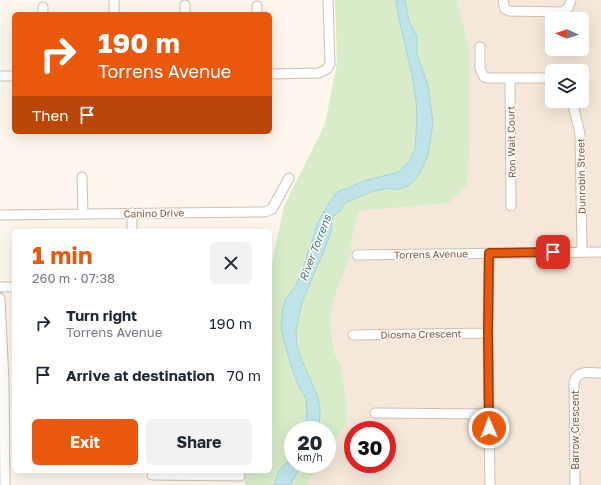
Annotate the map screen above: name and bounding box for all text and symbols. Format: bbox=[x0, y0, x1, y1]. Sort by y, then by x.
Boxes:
north arrow bbox=[545, 12, 589, 56]
map controls bbox=[545, 12, 589, 108]
text: 190 m bbox=[98, 26, 180, 59]
icon: right bbox=[32, 28, 84, 80]
text: Torrens Avenue bbox=[98, 60, 231, 82]
button: layers bbox=[545, 64, 589, 108]
icon: arrive bbox=[76, 104, 98, 126]
text: Then bbox=[32, 106, 68, 124]
street label: Ron Wait Court bbox=[504, 106, 518, 178]
street label: Dunrobin Street bbox=[574, 138, 588, 214]
street label: Canino Drive bbox=[124, 206, 185, 220]
water label: River Torrens bbox=[296, 212, 334, 283]
pin bbox=[536, 235, 570, 269]
text: 1 min bbox=[32, 240, 92, 269]
icon: arrive bbox=[542, 241, 564, 263]
button: close bbox=[210, 242, 252, 284]
street label: Torrens Avenue bbox=[394, 247, 468, 261]
text: 260 m · 07:38 bbox=[32, 270, 115, 286]
text: Turn right bbox=[66, 306, 137, 324]
icon: right bbox=[32, 312, 54, 334]
text: 190 m bbox=[209, 314, 252, 332]
text: Torrens Avenue bbox=[66, 324, 162, 340]
street label: Diosma Crescent bbox=[380, 327, 462, 341]
icon: arrive bbox=[32, 364, 54, 386]
text: Arrive at destination bbox=[66, 366, 215, 384]
text: 70 m bbox=[227, 366, 261, 384]
street label: Barrow Crescent bbox=[569, 390, 581, 470]
position arrow bbox=[468, 407, 510, 449]
button: Exit bbox=[32, 419, 138, 465]
button: Share bbox=[146, 419, 252, 465]
speed limit sign: 30 bbox=[344, 421, 396, 473]
text: 20 bbox=[297, 430, 323, 454]
text: km/h bbox=[297, 451, 323, 463]

